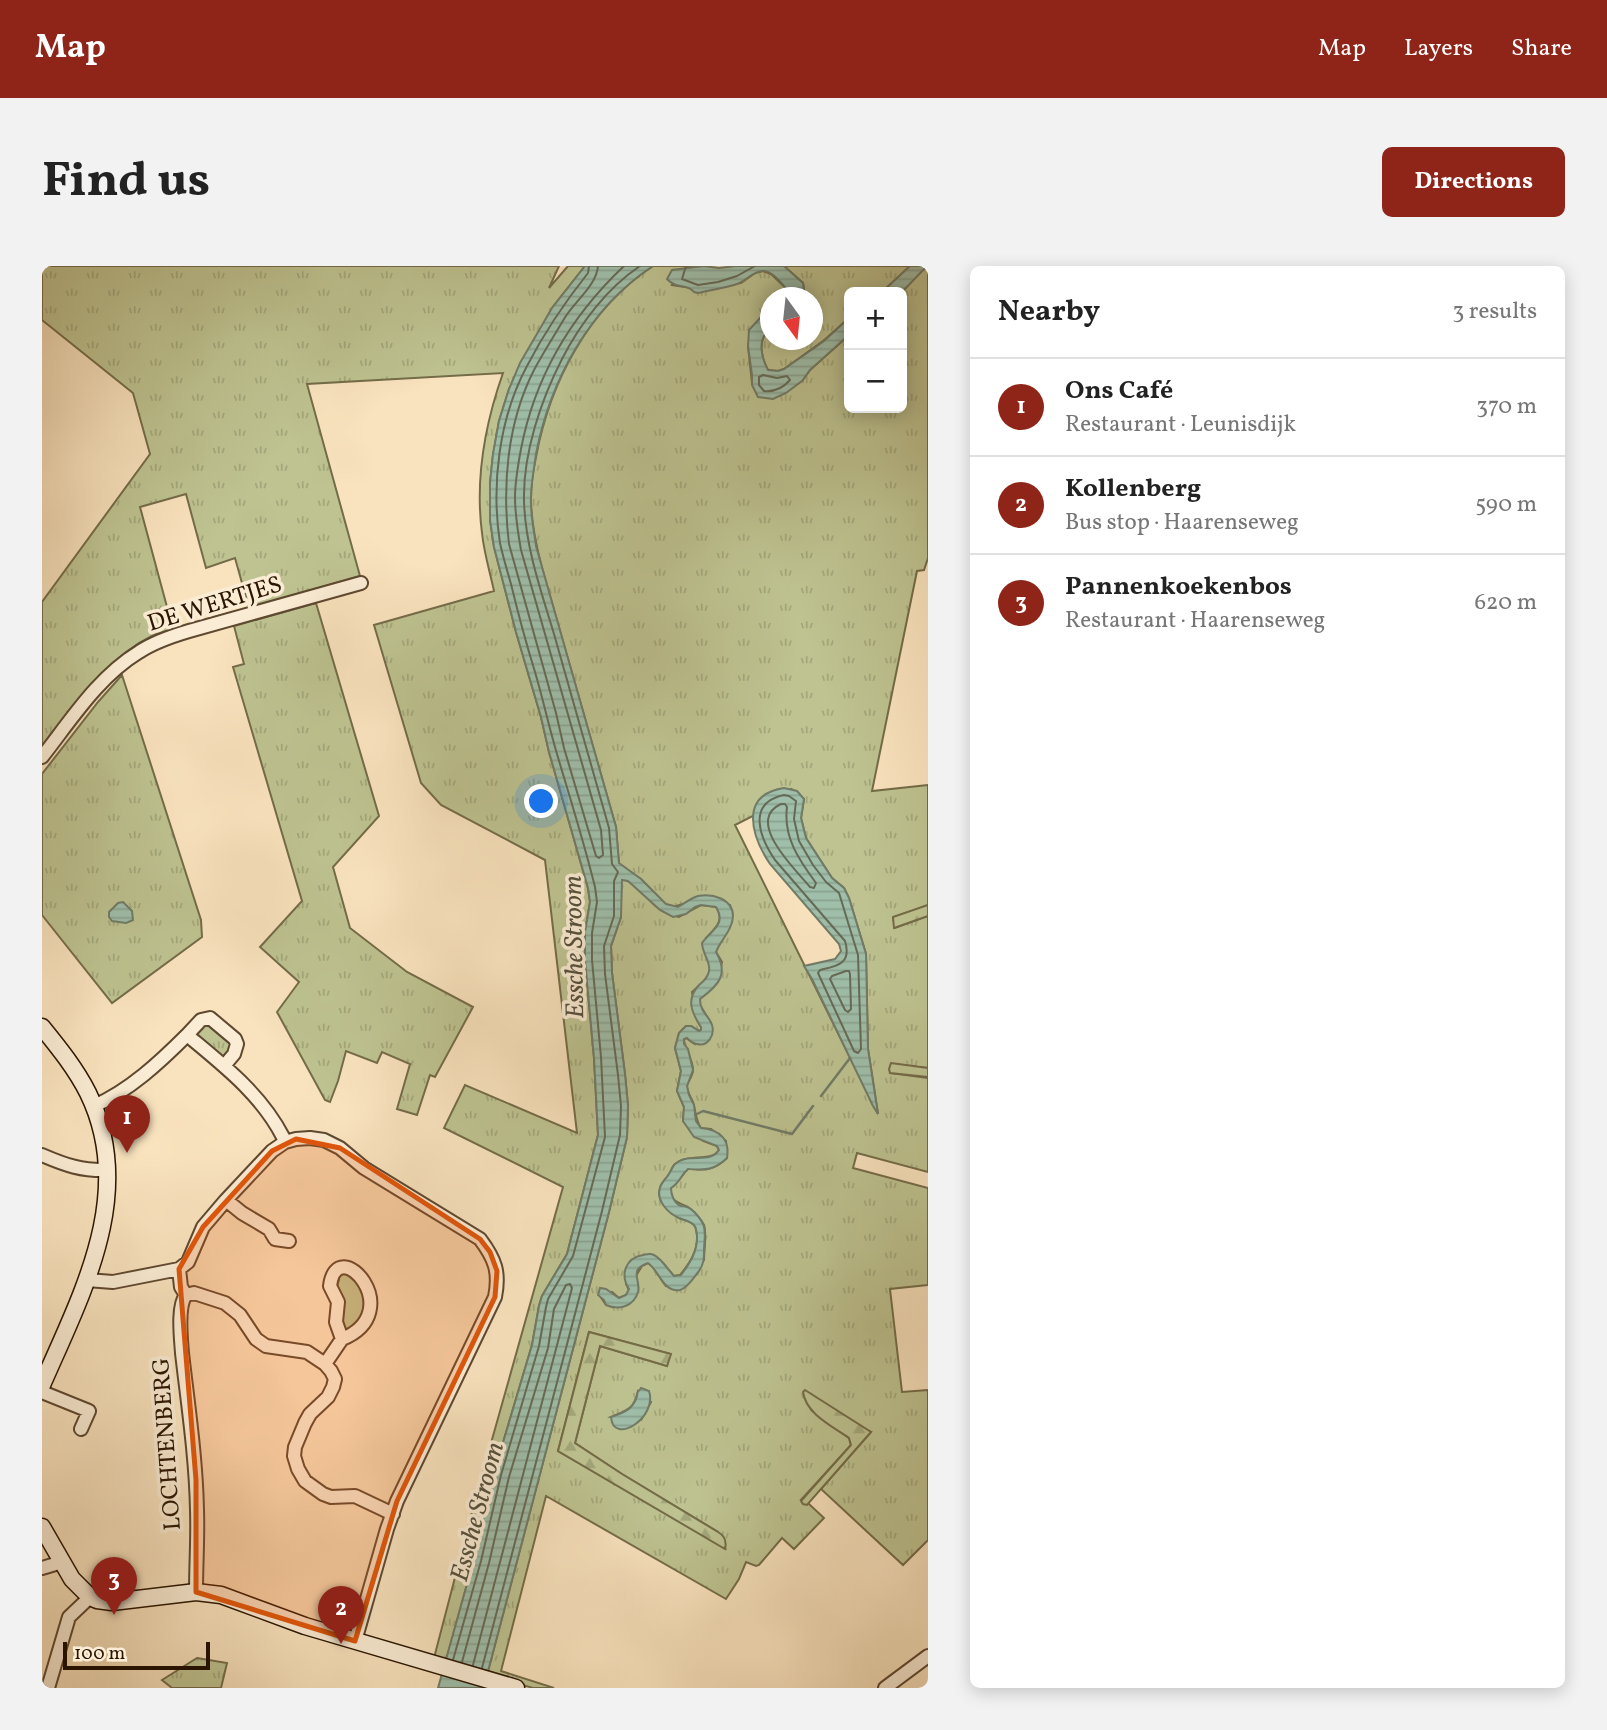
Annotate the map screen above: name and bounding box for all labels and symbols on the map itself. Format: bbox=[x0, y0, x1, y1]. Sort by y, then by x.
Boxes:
north arrow bbox=[760, 287, 823, 350]
street label: DE WERTJES bbox=[144, 568, 286, 642]
your location bbox=[524, 784, 558, 818]
water label: Essche Stroom bbox=[556, 875, 594, 1019]
pin: 1 bbox=[104, 1095, 150, 1153]
street label: LOCHTENBERG bbox=[145, 1356, 191, 1532]
water label: Essche Stroom bbox=[442, 1438, 514, 1586]
pin: 3 bbox=[91, 1557, 137, 1615]
pin: 2 bbox=[318, 1586, 364, 1644]
scale bar bbox=[63, 1639, 210, 1671]

